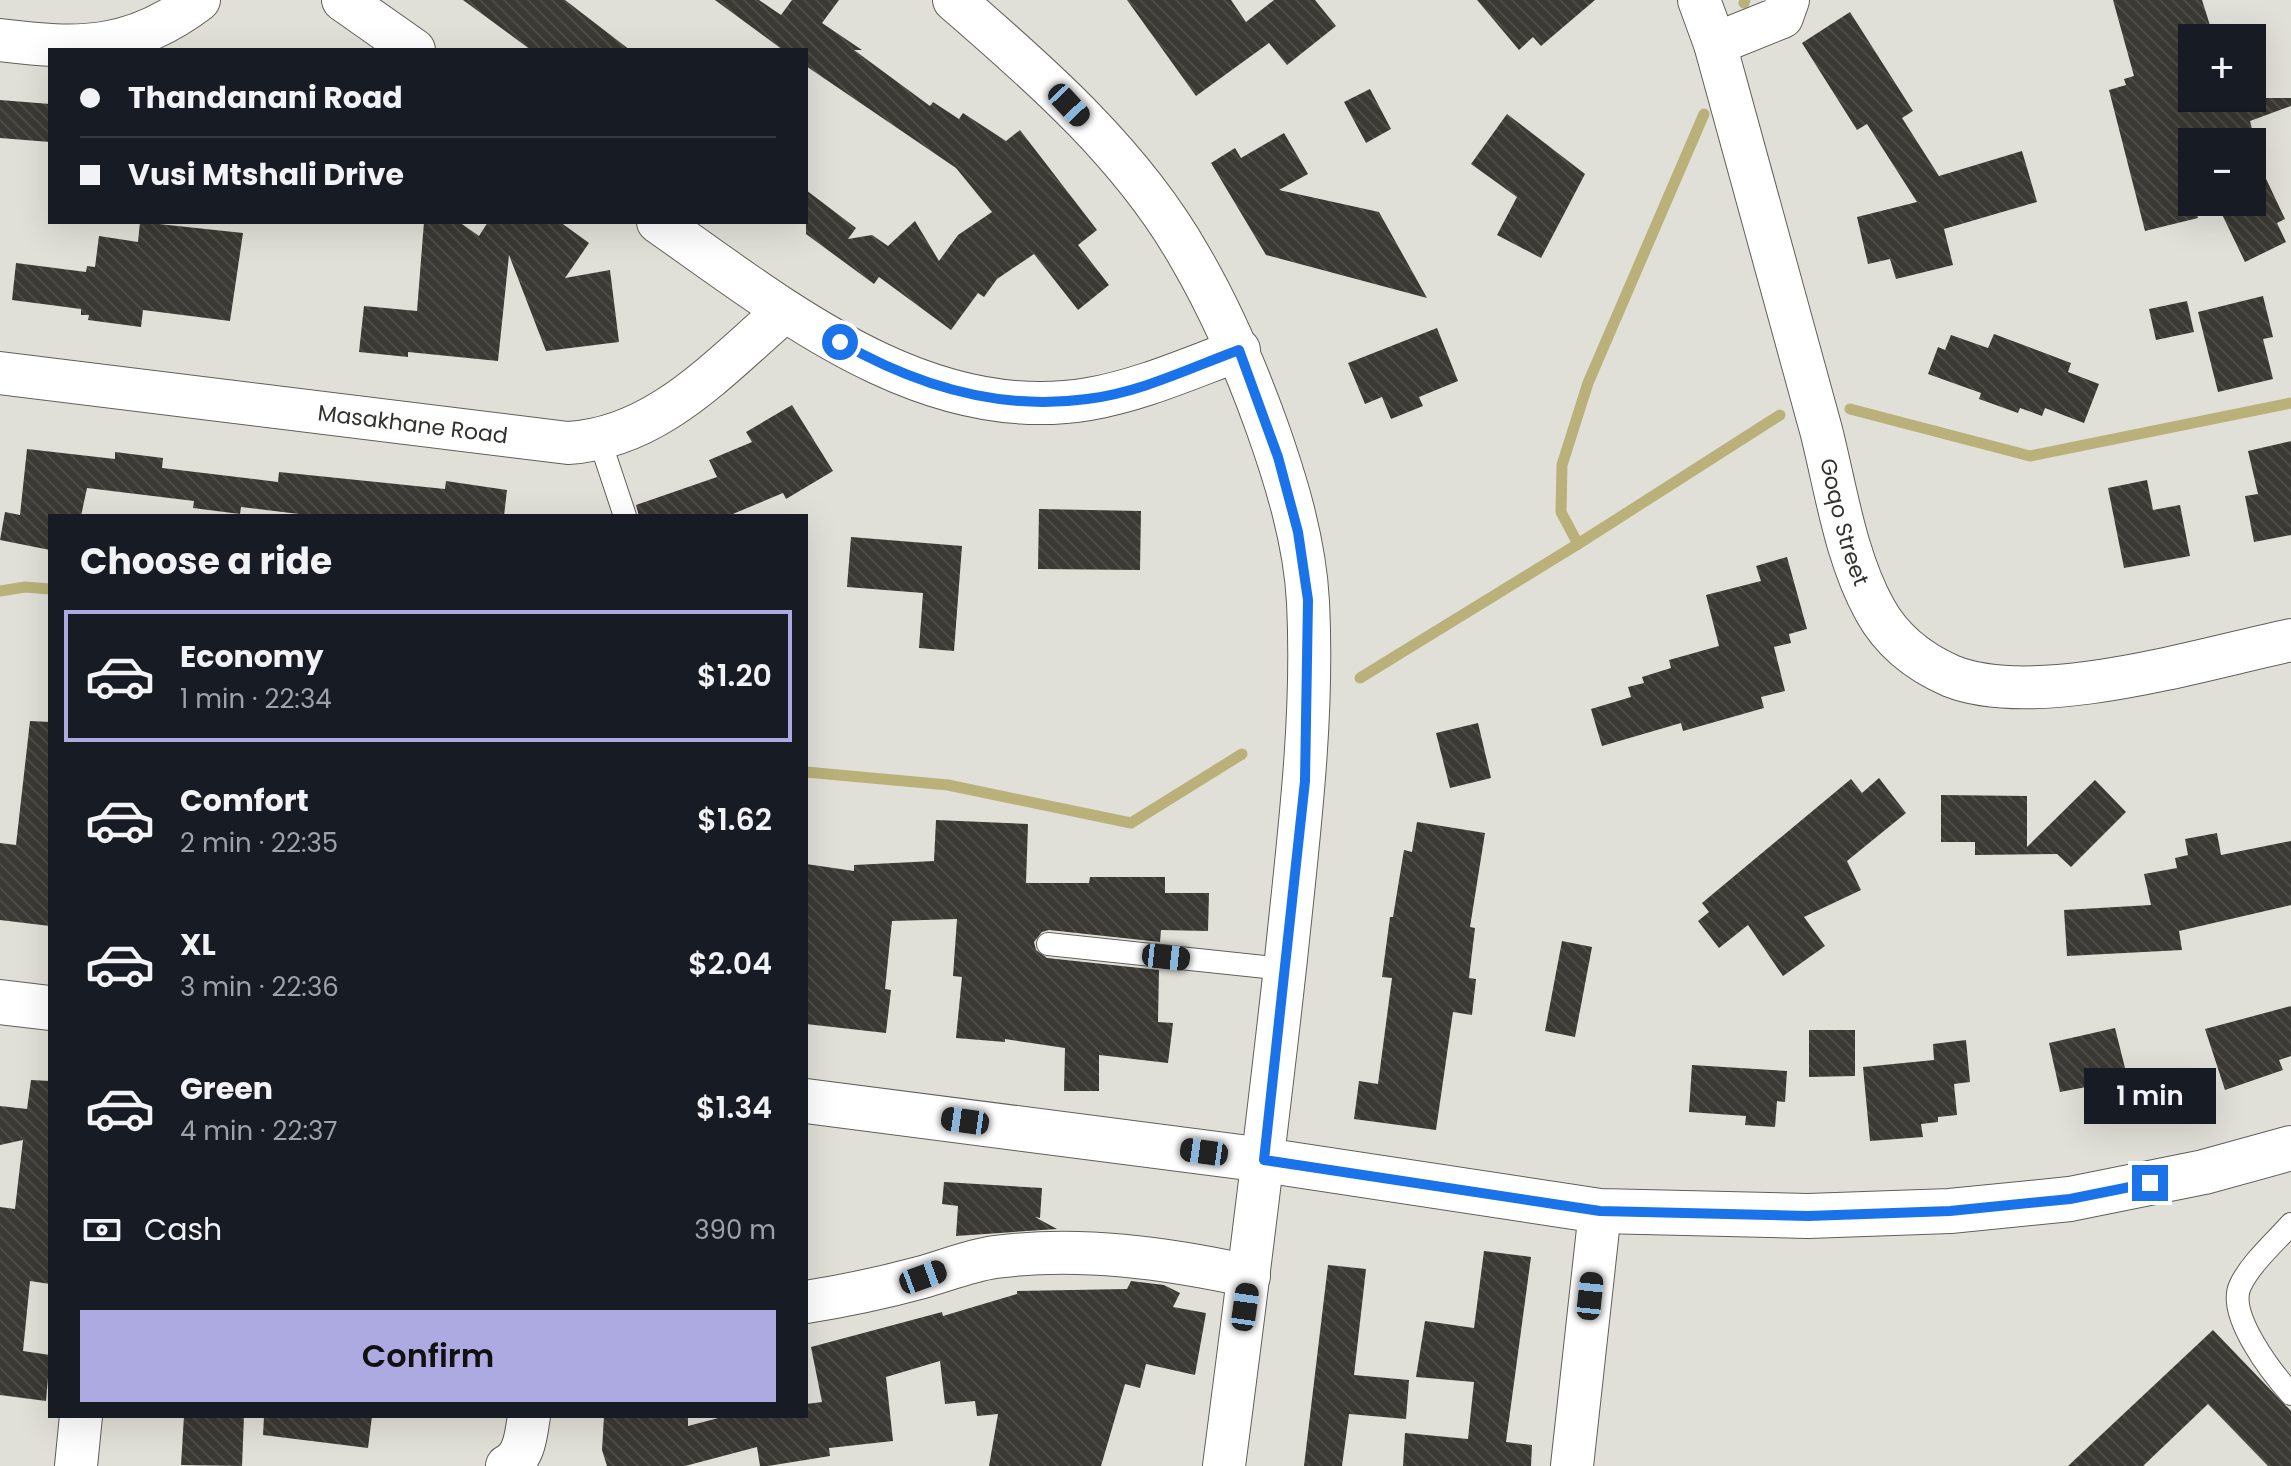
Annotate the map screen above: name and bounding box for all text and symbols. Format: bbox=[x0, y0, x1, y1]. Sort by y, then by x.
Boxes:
map controls bbox=[2178, 24, 2266, 216]
button: + bbox=[2178, 24, 2266, 112]
text: Thandanani Road bbox=[128, 76, 403, 119]
car bbox=[1044, 79, 1094, 131]
button: − bbox=[2178, 128, 2266, 216]
text: Vusi Mtshali Drive bbox=[128, 153, 404, 196]
route start bbox=[822, 324, 858, 360]
street label: Masakhane Road bbox=[316, 397, 510, 451]
street label: Goqo Street bbox=[1813, 455, 1877, 590]
text: Choose a ride bbox=[80, 536, 332, 587]
text: Economy bbox=[180, 635, 324, 678]
icon: car bbox=[84, 640, 156, 712]
text: $1.20 bbox=[697, 654, 772, 697]
text: 1 min · 22:34 bbox=[180, 681, 332, 717]
text: Comfort bbox=[180, 779, 309, 822]
icon: car bbox=[84, 784, 156, 856]
text: $1.62 bbox=[697, 798, 772, 841]
text: 2 min · 22:35 bbox=[180, 825, 338, 861]
text: XL bbox=[180, 923, 216, 966]
icon: car bbox=[84, 928, 156, 1000]
text: $2.04 bbox=[688, 942, 772, 985]
car bbox=[1141, 943, 1191, 971]
text: 3 min · 22:36 bbox=[180, 969, 339, 1005]
text: Green bbox=[180, 1067, 273, 1110]
callout: 1 min bbox=[2084, 1067, 2216, 1123]
icon: car bbox=[84, 1072, 156, 1144]
text: 1 min bbox=[2116, 1078, 2184, 1114]
text: $1.34 bbox=[696, 1086, 772, 1129]
car bbox=[940, 1106, 990, 1136]
text: 4 min · 22:37 bbox=[180, 1113, 337, 1149]
car bbox=[1179, 1137, 1229, 1167]
route end bbox=[2132, 1165, 2168, 1201]
icon: cash bbox=[80, 1208, 124, 1252]
text: Cash bbox=[144, 1208, 222, 1251]
text: 390 m bbox=[694, 1212, 776, 1248]
car bbox=[896, 1258, 950, 1296]
car bbox=[1576, 1271, 1604, 1321]
car bbox=[1230, 1282, 1260, 1332]
button: Confirm bbox=[80, 1310, 776, 1402]

